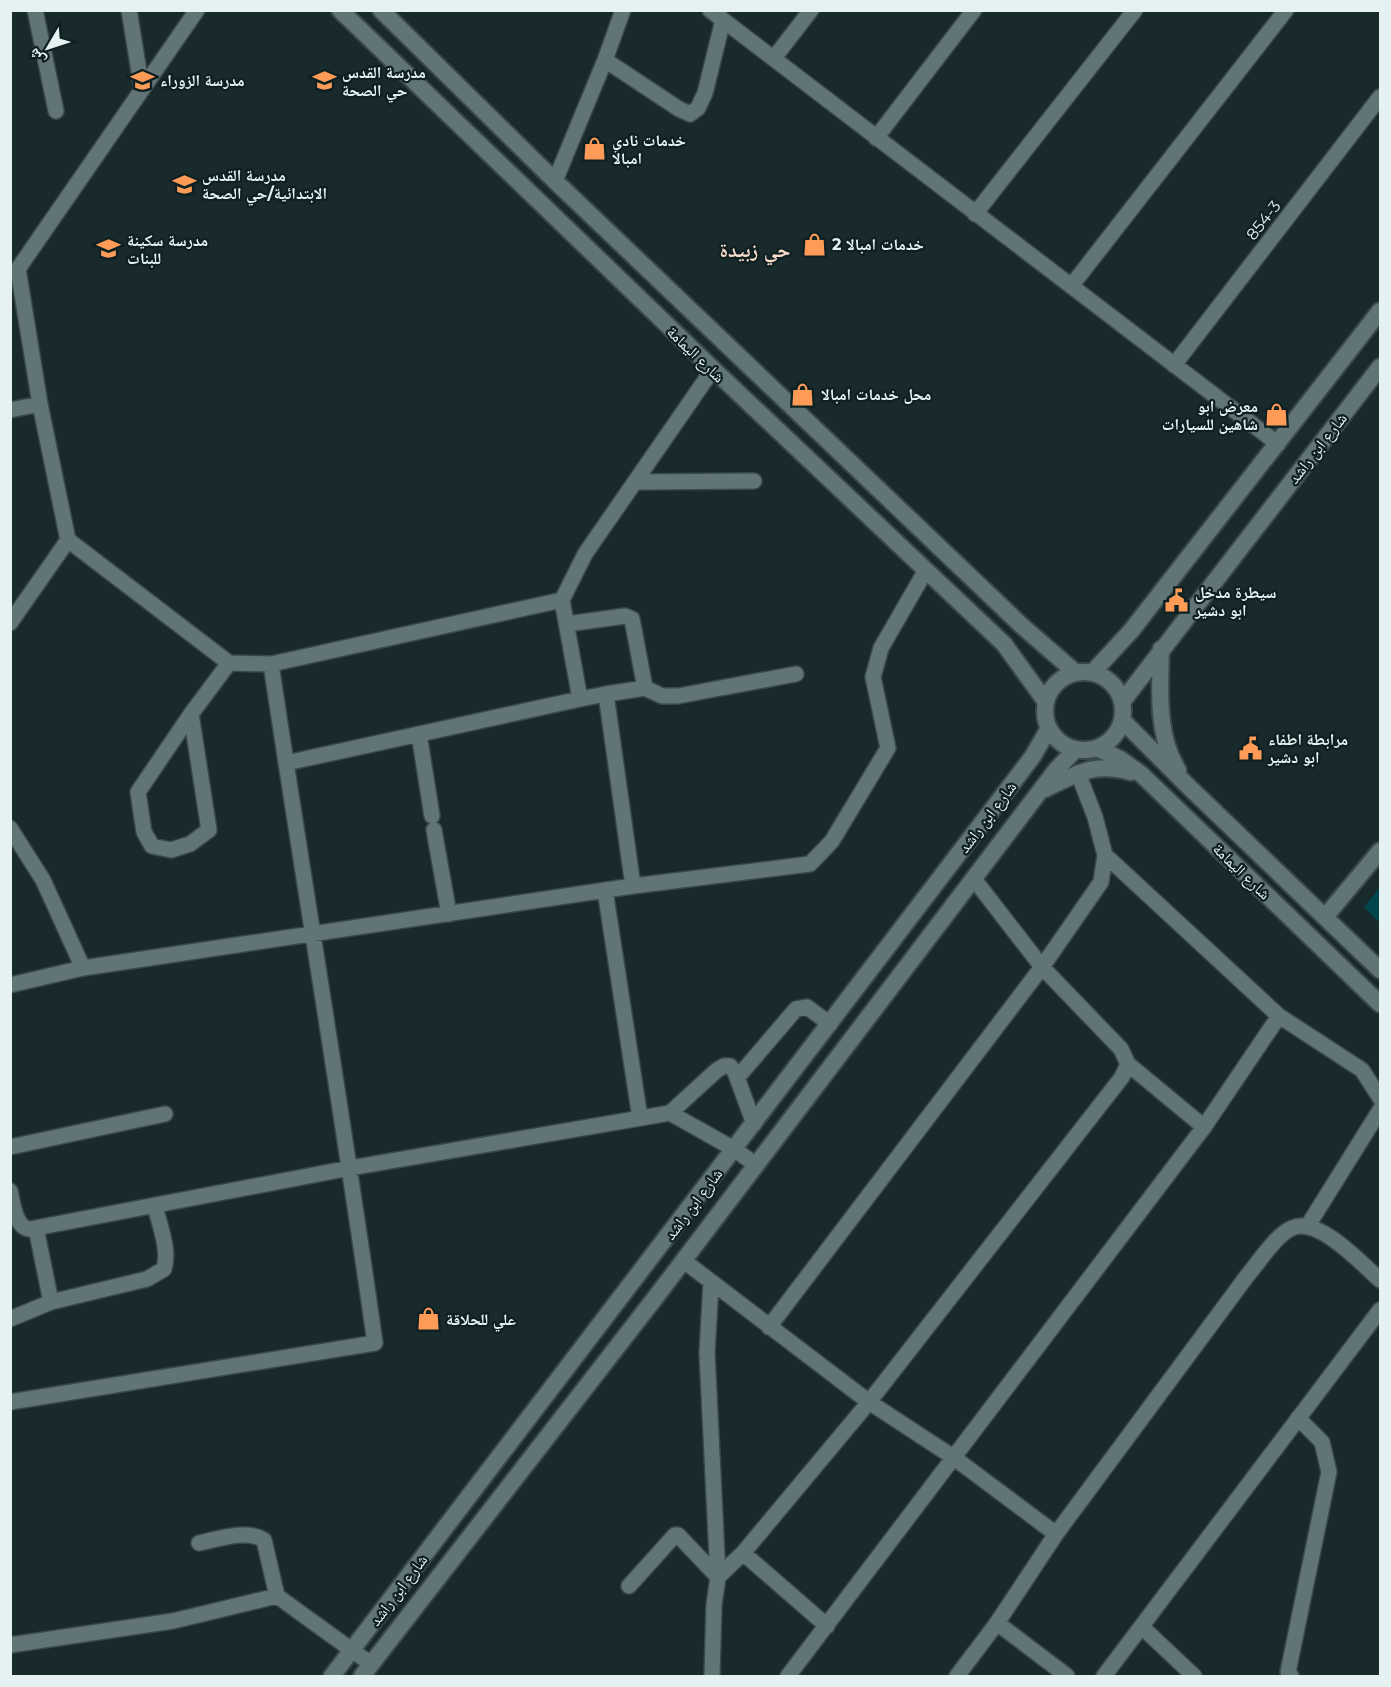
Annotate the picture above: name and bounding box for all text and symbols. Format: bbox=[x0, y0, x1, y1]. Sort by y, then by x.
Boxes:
north arrow bbox=[18, 18, 78, 78]
text: ش bbox=[24, 45, 49, 70]
place label: مدرسة القدس حي الصحة bbox=[342, 63, 426, 103]
school or university icon: مدرسة الزوراء bbox=[129, 67, 155, 93]
school or university icon: مدرسة القدس حي الصحة bbox=[311, 68, 337, 94]
place label: مدرسة الزوراء bbox=[160, 71, 245, 90]
place label: خدمات نادي امبالا bbox=[612, 131, 686, 168]
shop icon: خدمات نادي امبالا bbox=[581, 136, 607, 162]
place label: مدرسة القدس الابتدائية/حي الصحة bbox=[202, 166, 327, 206]
school or university icon: مدرسة القدس الابتدائية/حي الصحة bbox=[171, 171, 197, 197]
street label: 854-3 bbox=[1242, 197, 1285, 244]
place label: مدرسة سكينة للبنات bbox=[127, 231, 208, 268]
shop icon: خدمات امبالا 2 bbox=[801, 231, 827, 257]
place label: خدمات امبالا 2 bbox=[832, 235, 924, 254]
school or university icon: مدرسة سكينة للبنات bbox=[96, 236, 122, 262]
district label: حي زبيدة bbox=[720, 238, 790, 266]
street label: شارع اليمامة bbox=[662, 322, 728, 387]
shop icon: محل خدمات امبالا bbox=[790, 381, 816, 407]
place label: محل خدمات امبالا bbox=[821, 385, 931, 404]
place label: معرض ابو شاهين للسيارات bbox=[1162, 397, 1258, 434]
shop icon: معرض ابو شاهين للسيارات bbox=[1263, 402, 1289, 428]
street label: شارع ابن راشد bbox=[1284, 409, 1352, 488]
place label: سيطرة مدخل ابو دشير bbox=[1194, 583, 1277, 620]
public building icon: سيطرة مدخل ابو دشير bbox=[1164, 588, 1190, 614]
place label: مرابطة اطفاء ابو دشير bbox=[1267, 730, 1348, 767]
public building icon: مرابطة اطفاء ابو دشير bbox=[1237, 735, 1263, 761]
street label: شارع ابن راشد bbox=[954, 778, 1021, 857]
street label: شارع اليمامة bbox=[1208, 839, 1274, 904]
street label: شارع ابن راشد bbox=[660, 1165, 727, 1244]
shop icon: علي للحلاقة bbox=[415, 1306, 441, 1332]
place label: علي للحلاقة bbox=[446, 1310, 516, 1332]
street label: شارع ابن راشد bbox=[365, 1551, 432, 1630]

